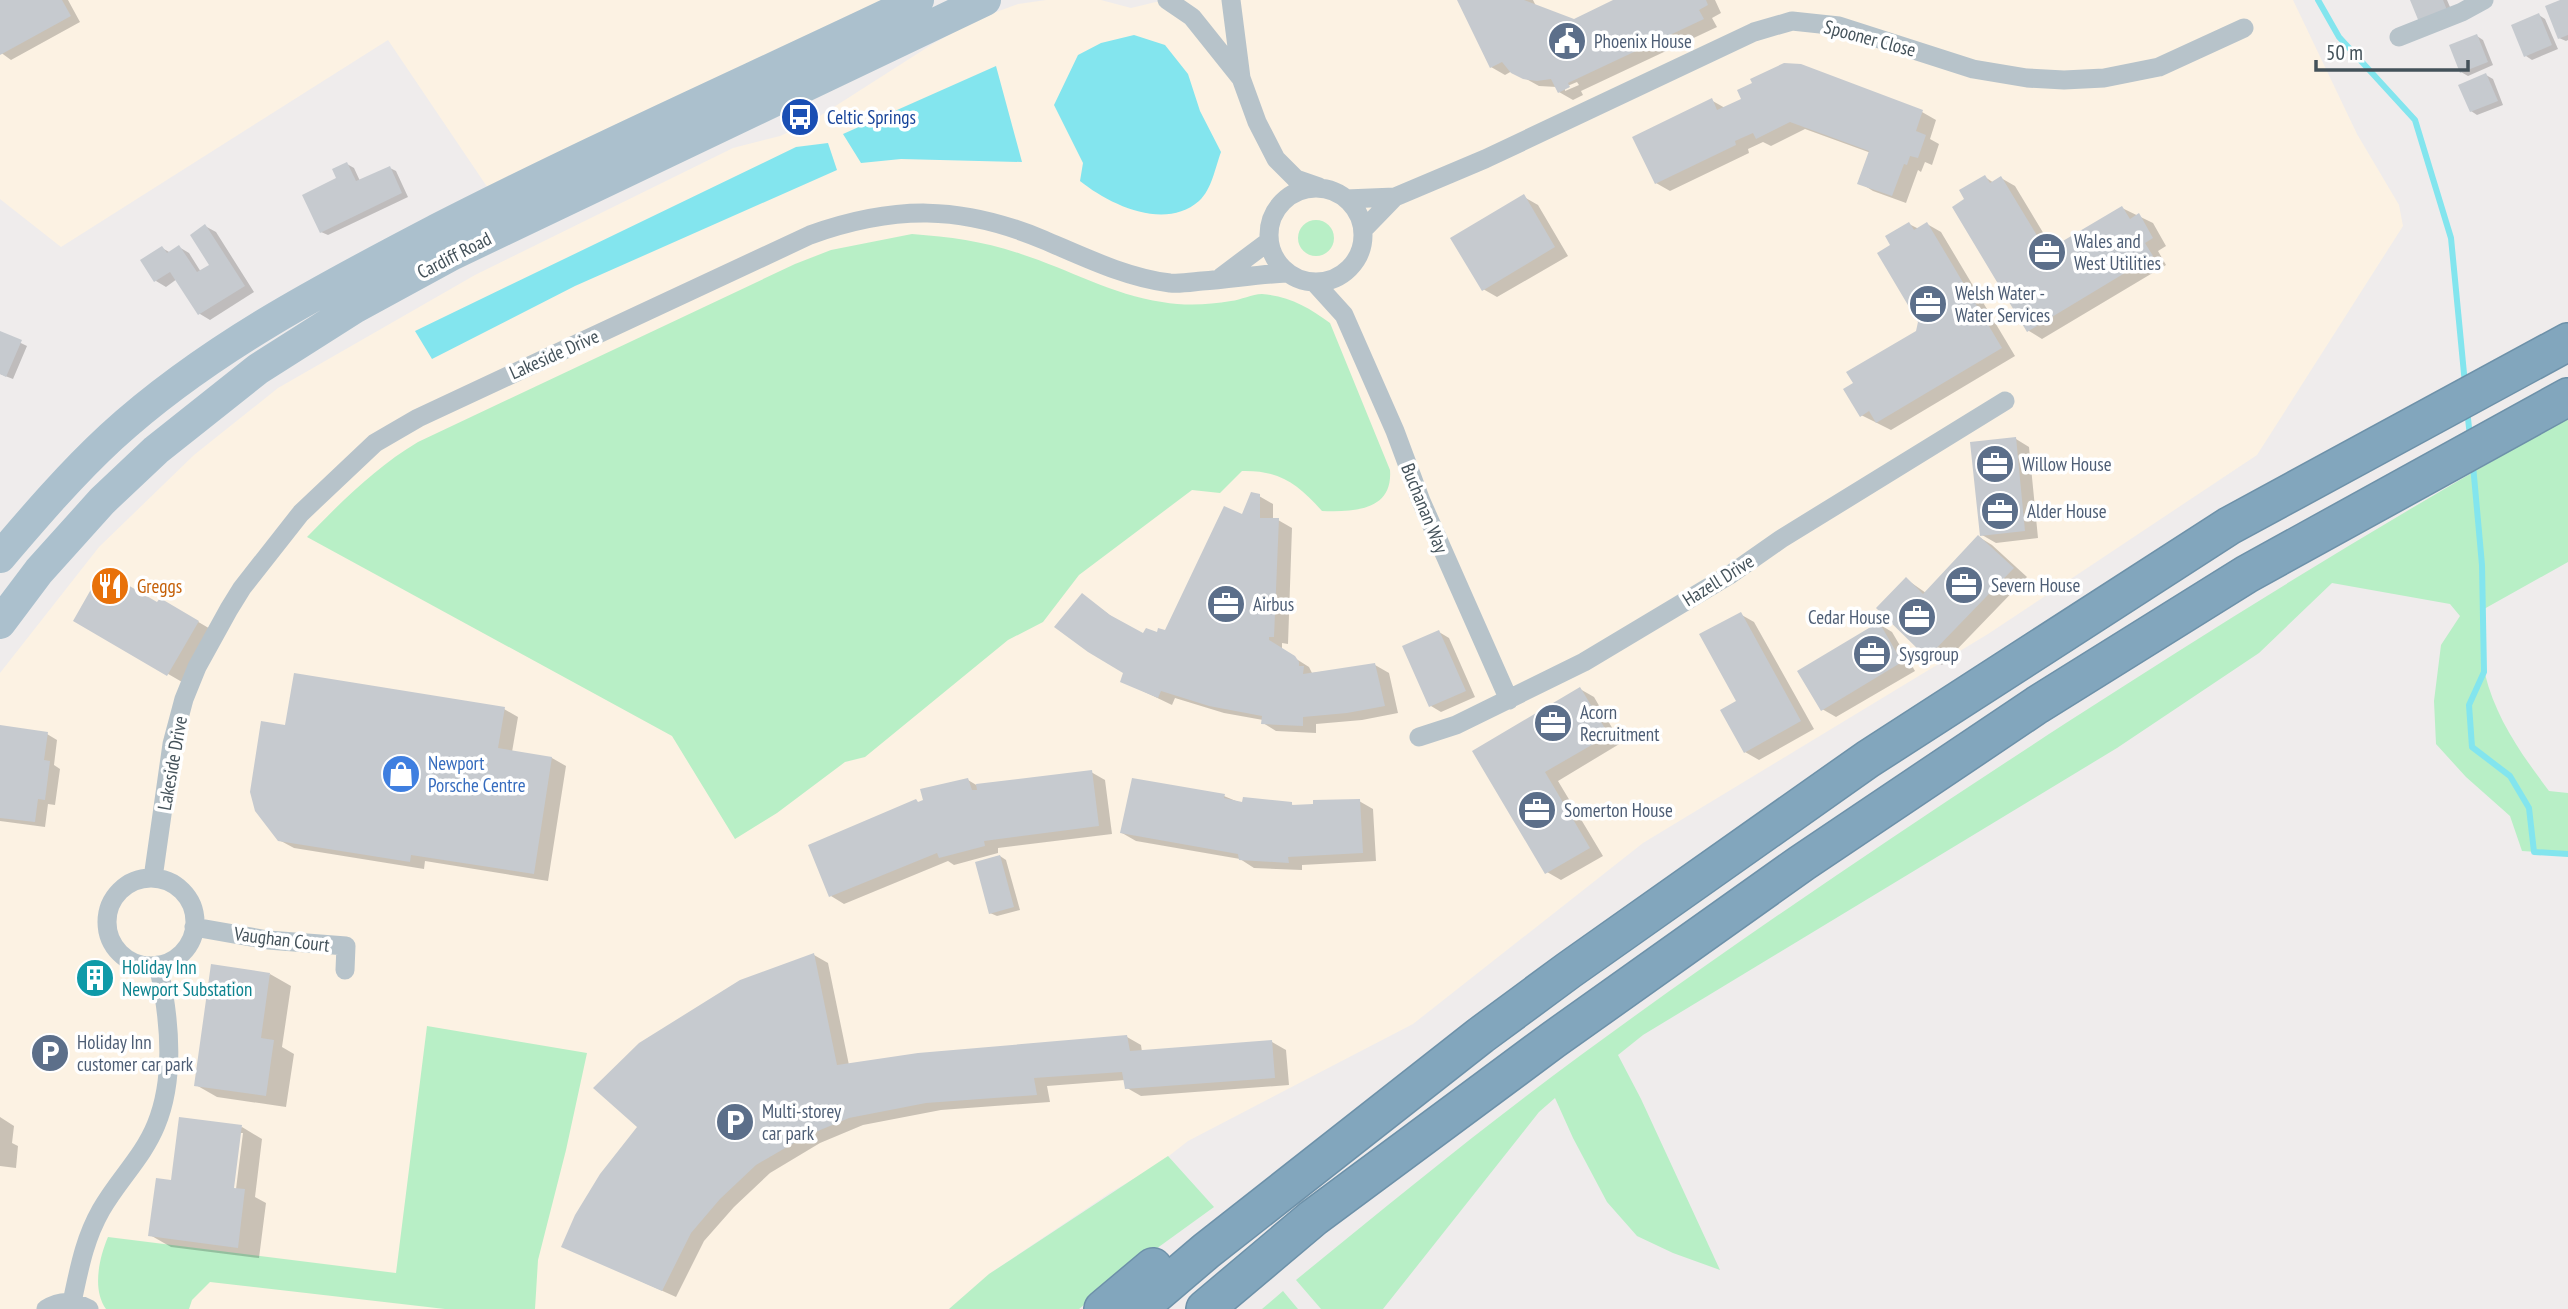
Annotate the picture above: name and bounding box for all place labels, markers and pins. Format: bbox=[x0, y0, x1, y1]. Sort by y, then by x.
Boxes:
public building icon: Phoenix House bbox=[1546, 20, 1588, 62]
place label: Phoenix House bbox=[1594, 29, 1692, 53]
bus stop icon: Celtic Springs bbox=[779, 96, 821, 138]
place label: Celtic Springs bbox=[827, 105, 916, 129]
place label: Wales and West Utilities bbox=[2074, 229, 2161, 275]
office icon: Wales and West Utilities bbox=[2026, 231, 2068, 273]
place label: Welsh Water - Water Services bbox=[1955, 281, 2050, 327]
office icon: Welsh Water - Water Services bbox=[1907, 283, 1949, 325]
office icon: Willow House bbox=[1974, 443, 2016, 485]
place label: Willow House bbox=[2022, 452, 2112, 476]
office icon: Alder House bbox=[1979, 490, 2021, 532]
place label: Alder House bbox=[2027, 499, 2107, 523]
office icon: Severn House bbox=[1943, 564, 1985, 606]
restaurant icon: Greggs bbox=[89, 565, 131, 607]
place label: Severn House bbox=[1991, 573, 2081, 597]
place label: Greggs bbox=[137, 574, 182, 598]
office icon: Airbus bbox=[1205, 583, 1247, 625]
place label: Airbus bbox=[1253, 592, 1294, 616]
office icon: Cedar House bbox=[1896, 596, 1938, 638]
place label: Cedar House bbox=[1808, 605, 1890, 629]
office icon: Sysgroup bbox=[1851, 633, 1893, 675]
place label: Sysgroup bbox=[1899, 642, 1959, 666]
place label: Acorn Recruitment bbox=[1580, 700, 1660, 746]
office icon: Acorn Recruitment bbox=[1532, 702, 1574, 744]
place label: Newport Porsche Centre bbox=[428, 751, 526, 797]
shop icon: Newport Porsche Centre bbox=[380, 753, 422, 795]
office icon: Somerton House bbox=[1516, 789, 1558, 831]
place label: Somerton House bbox=[1564, 798, 1673, 822]
place label: Holiday Inn Newport Substation bbox=[122, 955, 252, 1001]
building icon: Holiday Inn Newport Substation bbox=[74, 957, 116, 999]
place label: Holiday Inn customer car park bbox=[77, 1030, 194, 1076]
parking icon: Holiday Inn customer car park bbox=[29, 1032, 71, 1074]
place label: Multi-storey car park bbox=[762, 1099, 842, 1145]
parking icon: Multi-storey car park bbox=[714, 1101, 756, 1143]

